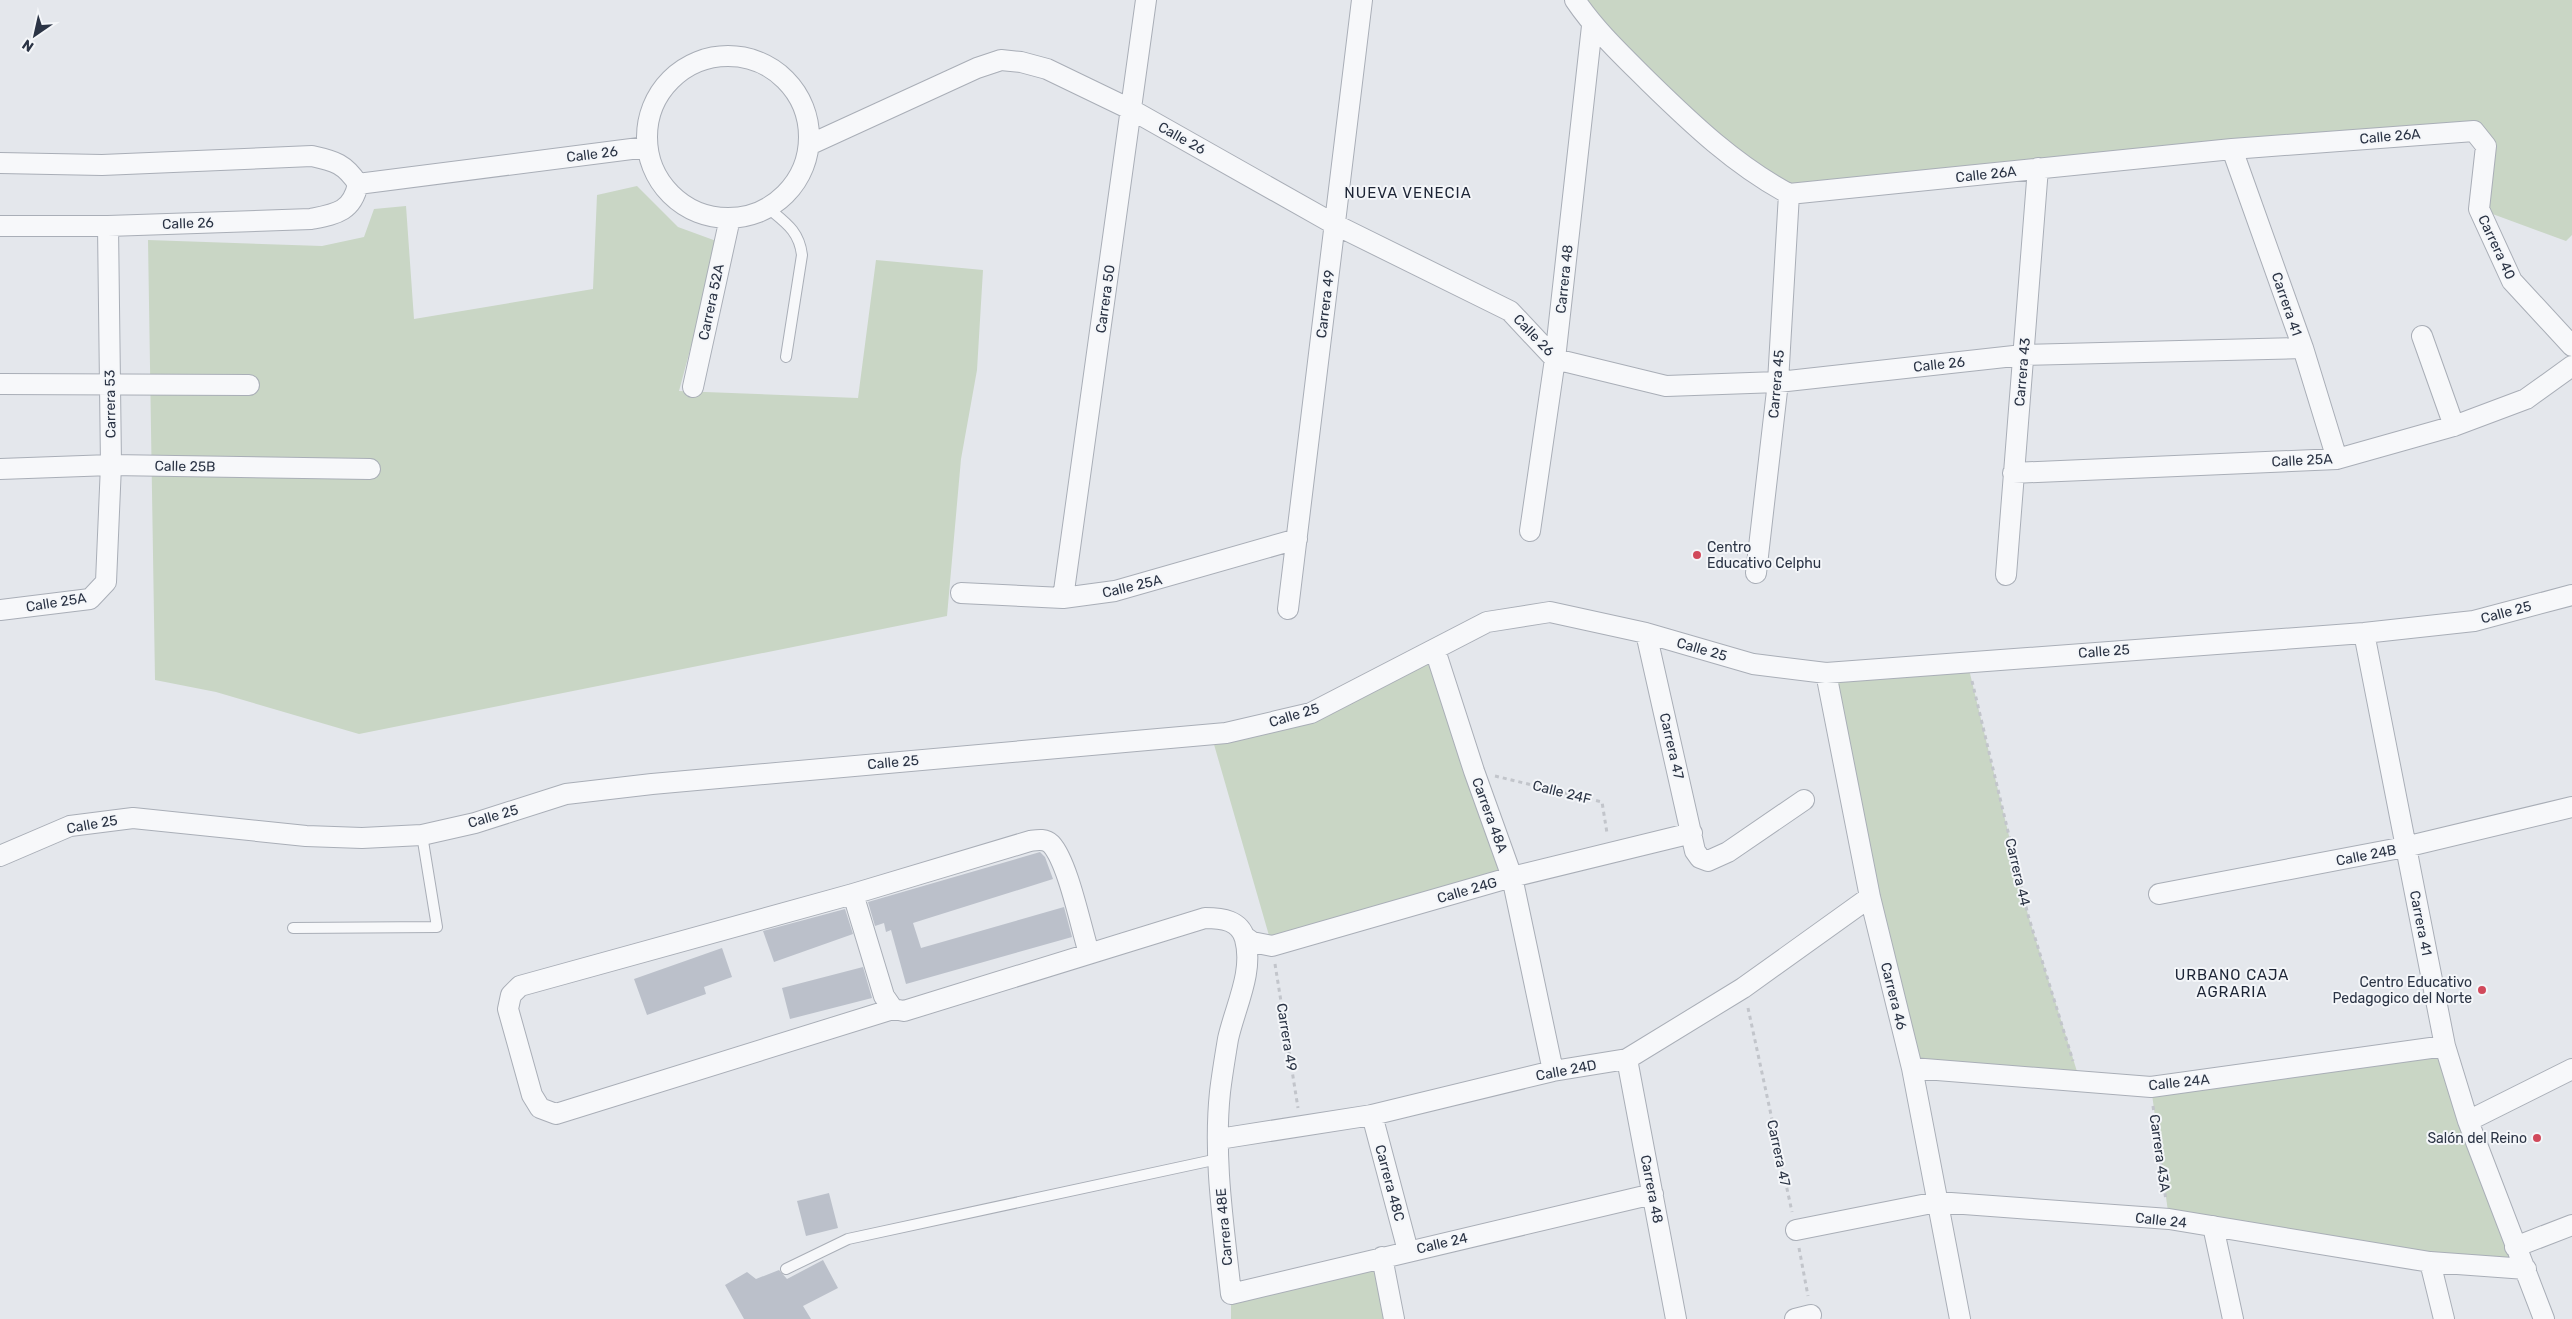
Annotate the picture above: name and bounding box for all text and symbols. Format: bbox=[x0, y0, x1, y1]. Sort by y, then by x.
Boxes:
north arrow bbox=[10, 10, 60, 60]
text: N bbox=[19, 35, 37, 55]
street label: Calle 26 bbox=[1155, 118, 1209, 158]
street label: Calle 26A bbox=[2359, 125, 2422, 148]
street label: Calle 26 bbox=[565, 143, 619, 166]
street label: Calle 26A bbox=[1955, 163, 2018, 186]
district label: NUEVA VENECIA bbox=[1344, 184, 1472, 202]
street label: Carrera 40 bbox=[2474, 212, 2519, 282]
street label: Calle 26 bbox=[162, 214, 214, 233]
street label: Carrera 48 bbox=[1552, 244, 1577, 314]
street label: Carrera 52A bbox=[695, 262, 728, 342]
street label: Carrera 50 bbox=[1092, 264, 1119, 334]
street label: Carrera 49 bbox=[1313, 269, 1338, 339]
street label: Carrera 41 bbox=[2268, 270, 2305, 338]
street label: Calle 26 bbox=[1510, 311, 1558, 360]
street label: Carrera 43 bbox=[2011, 337, 2034, 407]
street label: Carrera 45 bbox=[1765, 349, 1788, 419]
street label: Calle 26 bbox=[1912, 353, 1966, 376]
street label: Carrera 53 bbox=[101, 370, 120, 438]
street label: Calle 25A bbox=[2271, 450, 2334, 471]
street label: Calle 25B bbox=[154, 457, 216, 476]
place label: Centro Educativo Celphu bbox=[1707, 539, 1821, 572]
marker: Centro Educativo Celphu bbox=[1691, 549, 1703, 561]
street label: Calle 25A bbox=[1100, 571, 1164, 602]
street label: Calle 25A bbox=[25, 589, 88, 616]
street label: Calle 25 bbox=[2479, 598, 2533, 627]
street label: Calle 25 bbox=[1675, 634, 1729, 665]
street label: Calle 25 bbox=[2078, 641, 2130, 662]
street label: Calle 25 bbox=[1267, 700, 1321, 731]
street label: Carrera 47 bbox=[1656, 711, 1687, 781]
street label: Calle 25 bbox=[867, 752, 920, 773]
street label: Carrera 48A bbox=[1468, 775, 1511, 856]
street label: Calle 24F bbox=[1531, 777, 1593, 808]
street label: Calle 25 bbox=[466, 801, 520, 832]
street label: Calle 25 bbox=[65, 812, 119, 837]
street label: Carrera 44 bbox=[2001, 837, 2034, 908]
street label: Calle 24B bbox=[2334, 841, 2398, 870]
street label: Calle 24G bbox=[1435, 874, 1499, 907]
street label: Carrera 41 bbox=[2406, 889, 2435, 957]
street label: Carrera 46 bbox=[1877, 961, 1910, 1032]
district label: URBANO CAJA AGRARIA bbox=[2175, 966, 2289, 1001]
place label: Centro Educativo Pedagogico del Norte bbox=[2332, 974, 2472, 1007]
marker: Centro Educativo Pedagogico del Norte bbox=[2476, 984, 2488, 996]
street label: Carrera 49 bbox=[1273, 1002, 1300, 1072]
street label: Calle 24D bbox=[1534, 1056, 1598, 1085]
street label: Calle 24A bbox=[2148, 1071, 2211, 1094]
street label: Carrera 43A bbox=[2146, 1113, 2173, 1194]
street label: Carrera 47 bbox=[1763, 1118, 1794, 1188]
place label: Salón del Reino bbox=[2427, 1130, 2527, 1147]
marker: Salón del Reino bbox=[2531, 1132, 2543, 1144]
street label: Carrera 48C bbox=[1371, 1143, 1408, 1223]
street label: Carrera 48 bbox=[1637, 1153, 1666, 1225]
street label: Carrera 48E bbox=[1213, 1187, 1236, 1266]
street label: Calle 24 bbox=[2134, 1209, 2188, 1232]
street label: Calle 24 bbox=[1415, 1229, 1470, 1258]

